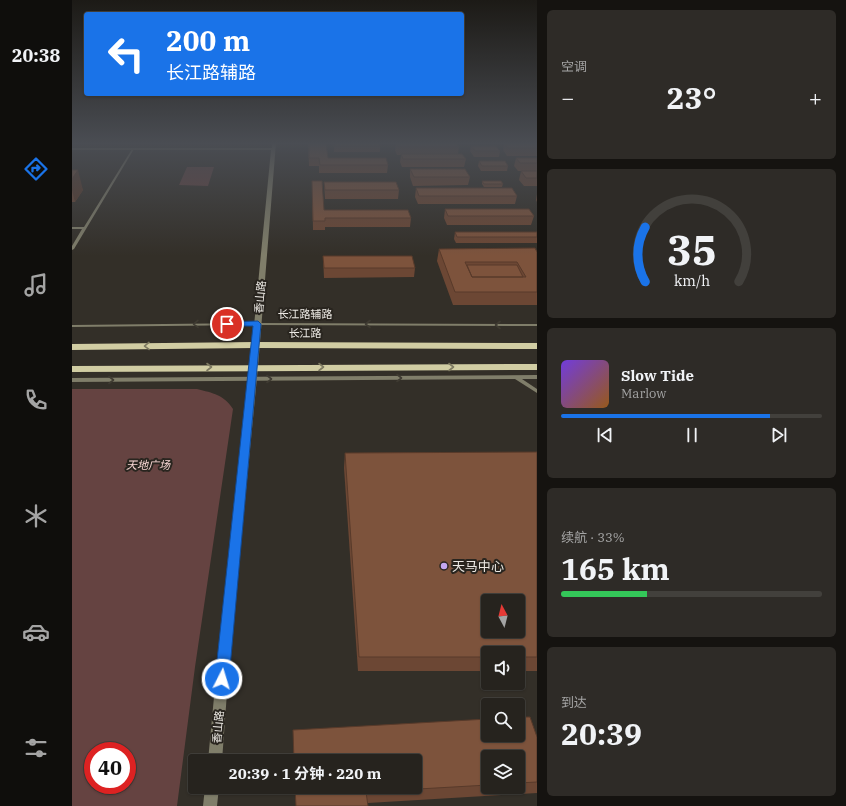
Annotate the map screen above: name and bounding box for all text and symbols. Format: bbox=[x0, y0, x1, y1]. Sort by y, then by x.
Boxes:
text: 200 m bbox=[166, 22, 250, 59]
icon: left bbox=[100, 28, 152, 80]
text: 20:38 bbox=[12, 44, 60, 67]
text: 空调 bbox=[561, 58, 587, 75]
text: 长江路辅路 bbox=[166, 61, 256, 84]
text: 23° bbox=[666, 78, 717, 117]
text: − bbox=[561, 83, 574, 112]
text: + bbox=[809, 83, 822, 112]
icon: directions bbox=[22, 155, 50, 183]
text: 35 bbox=[667, 222, 716, 276]
text: km/h bbox=[673, 270, 710, 289]
icon: music bbox=[22, 271, 50, 299]
street label: 香山路 bbox=[252, 280, 268, 314]
pin bbox=[210, 307, 244, 341]
street label: 长江路辅路 bbox=[278, 307, 333, 321]
icon: arrive bbox=[216, 313, 238, 335]
one-way arrow bbox=[193, 320, 199, 328]
one-way arrow bbox=[365, 320, 371, 328]
one-way arrow bbox=[495, 321, 501, 329]
street label: 长江路 bbox=[289, 326, 322, 340]
one-way arrow bbox=[144, 342, 150, 351]
one-way arrow bbox=[206, 363, 212, 371]
one-way arrow bbox=[318, 363, 324, 371]
one-way arrow bbox=[448, 363, 454, 371]
text: Slow Tide bbox=[621, 366, 694, 385]
one-way arrow bbox=[396, 374, 402, 382]
one-way arrow bbox=[266, 375, 272, 383]
one-way arrow bbox=[108, 376, 114, 384]
text: Marlow bbox=[621, 385, 666, 402]
icon: phone bbox=[22, 386, 50, 414]
icon: previous bbox=[594, 424, 616, 446]
icon: pause bbox=[681, 424, 703, 446]
icon: next bbox=[768, 424, 790, 446]
park label: 天地广场 bbox=[126, 458, 171, 472]
icon: climate bbox=[22, 502, 50, 530]
text: 续航 · 33% bbox=[561, 529, 625, 546]
text: 165 km bbox=[561, 549, 670, 588]
place label: 天马中心 bbox=[452, 558, 504, 575]
marker: 天马中心 bbox=[439, 561, 449, 571]
north arrow bbox=[481, 594, 525, 638]
map controls bbox=[481, 594, 525, 794]
icon: car bbox=[22, 618, 50, 646]
button: sound bbox=[481, 646, 525, 690]
position arrow bbox=[201, 658, 243, 700]
text: 到达 bbox=[561, 694, 587, 711]
button: search bbox=[481, 698, 525, 742]
street label: 香山路 bbox=[210, 710, 226, 744]
text: 20:39 bbox=[561, 714, 642, 753]
icon: filters bbox=[22, 734, 50, 762]
speed limit sign: 40 bbox=[84, 742, 136, 794]
button: layers bbox=[481, 750, 525, 794]
text: 20:39 · 1 分钟 · 220 m bbox=[229, 764, 381, 783]

